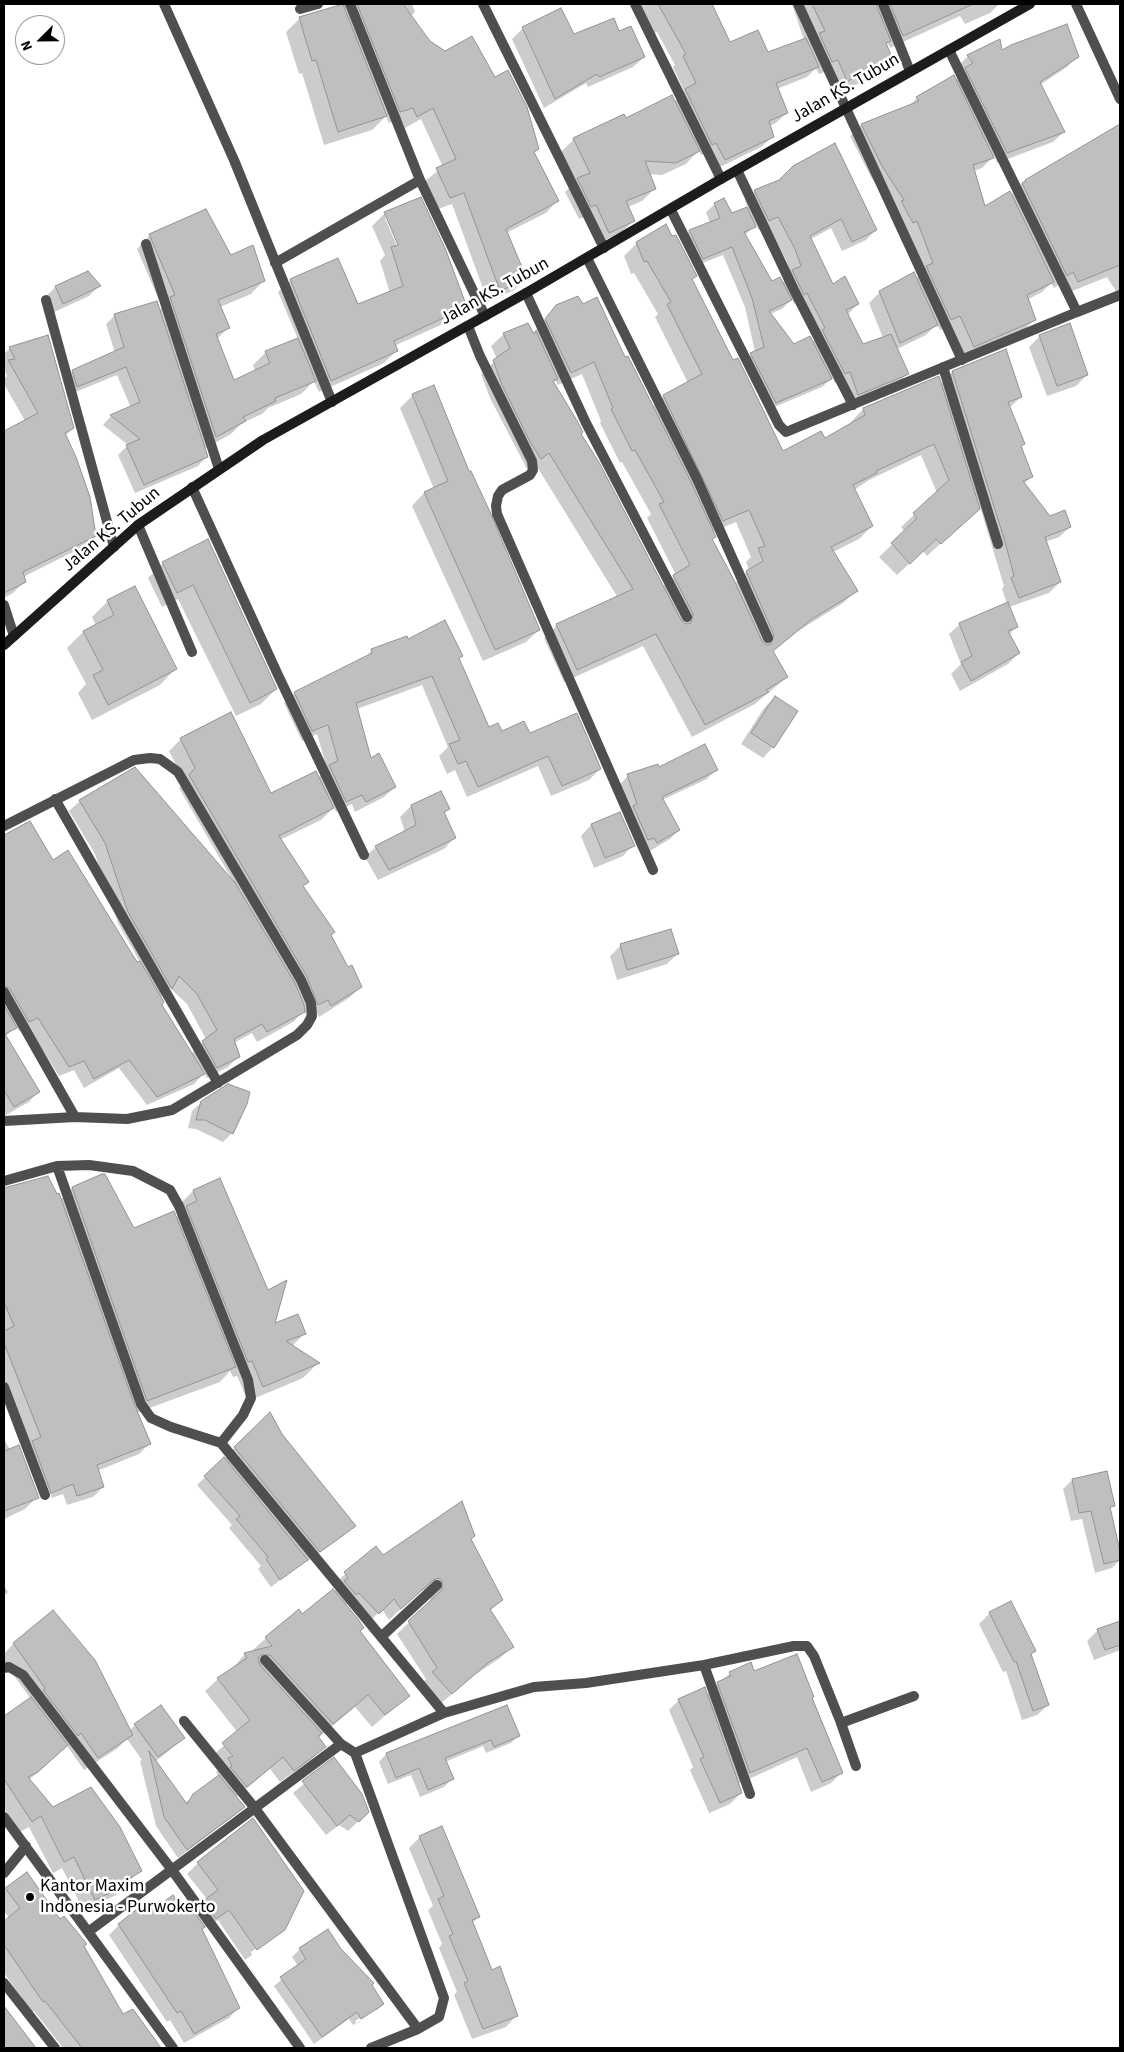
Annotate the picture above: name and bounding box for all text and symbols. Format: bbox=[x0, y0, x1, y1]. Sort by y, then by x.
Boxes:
north arrow bbox=[15, 15, 65, 65]
text: N bbox=[16, 37, 38, 54]
street label: Jalan KS. Tubun bbox=[788, 49, 904, 129]
street label: Jalan KS. Tubun bbox=[437, 253, 553, 331]
street label: Jalan KS. Tubun bbox=[59, 483, 165, 577]
place label: Kantor Maxim Indonesia - Purwokerto bbox=[40, 1876, 215, 1918]
marker: Kantor Maxim Indonesia - Purwokerto bbox=[24, 1891, 36, 1903]

